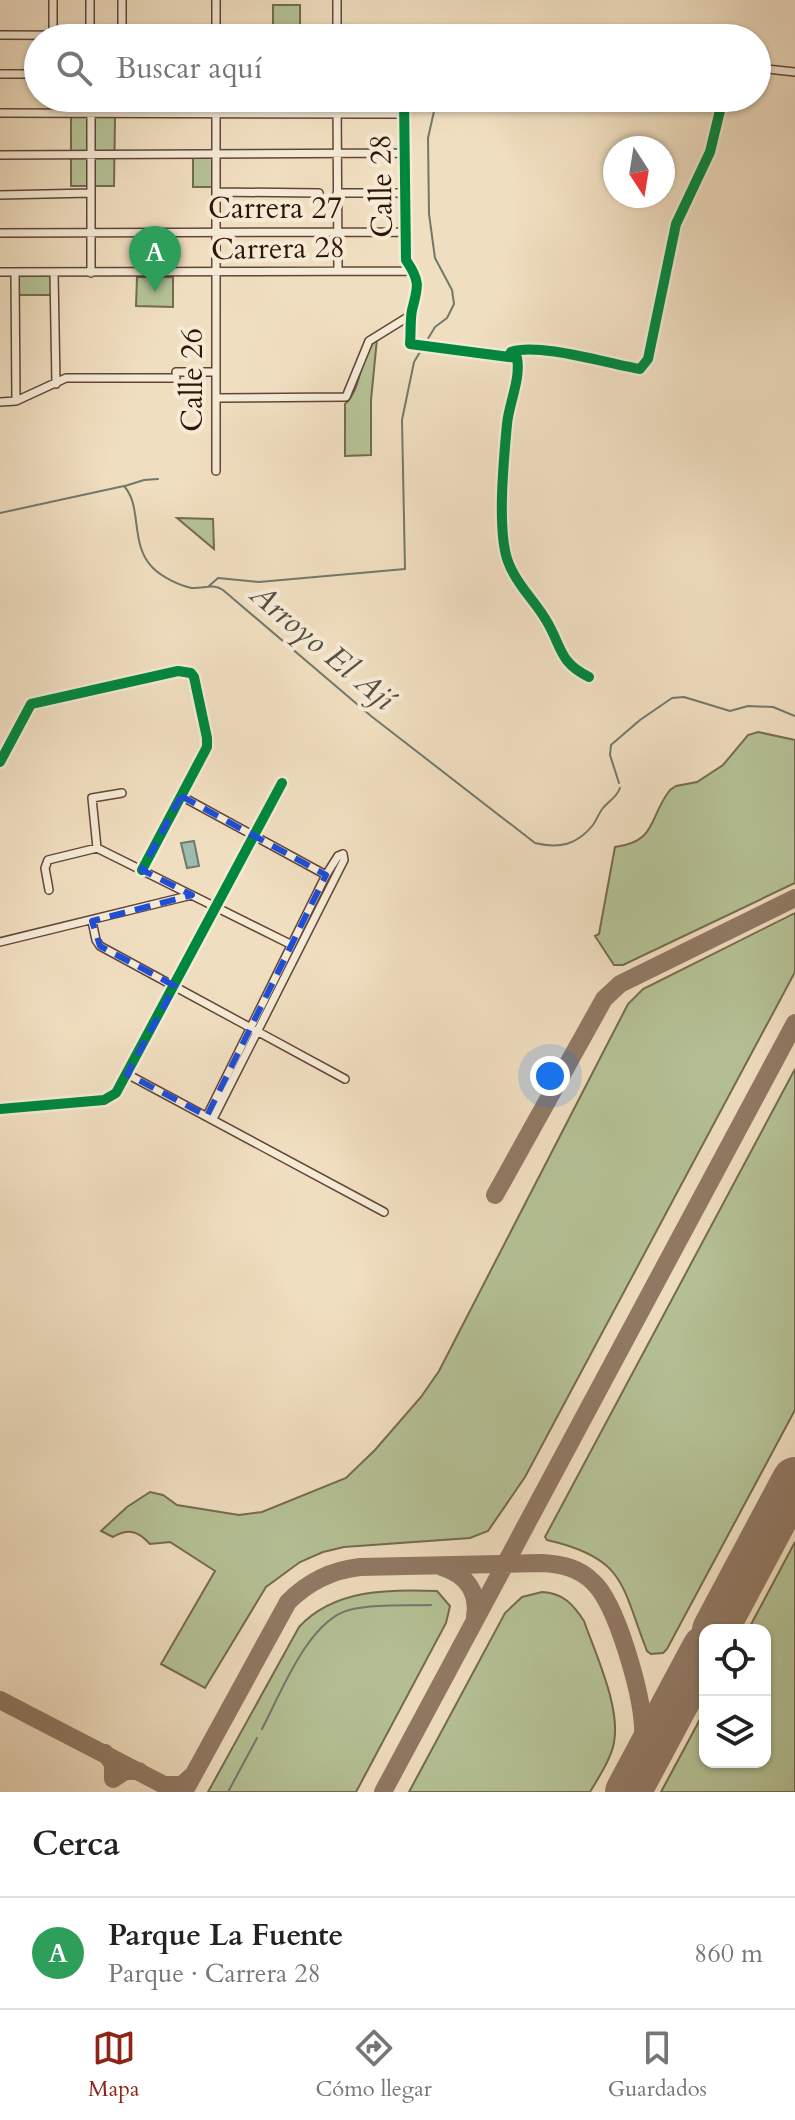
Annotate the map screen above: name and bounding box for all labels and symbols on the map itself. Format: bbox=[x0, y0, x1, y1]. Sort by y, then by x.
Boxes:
street label: Calle 28 bbox=[360, 134, 403, 238]
north arrow bbox=[603, 136, 675, 208]
street label: Carrera 27 bbox=[208, 188, 342, 229]
pin: A bbox=[129, 226, 181, 292]
street label: Carrera 28 bbox=[211, 227, 345, 270]
street label: Calle 26 bbox=[172, 328, 213, 432]
water label: Arroyo El Ají bbox=[239, 572, 406, 722]
your location bbox=[530, 1056, 570, 1096]

